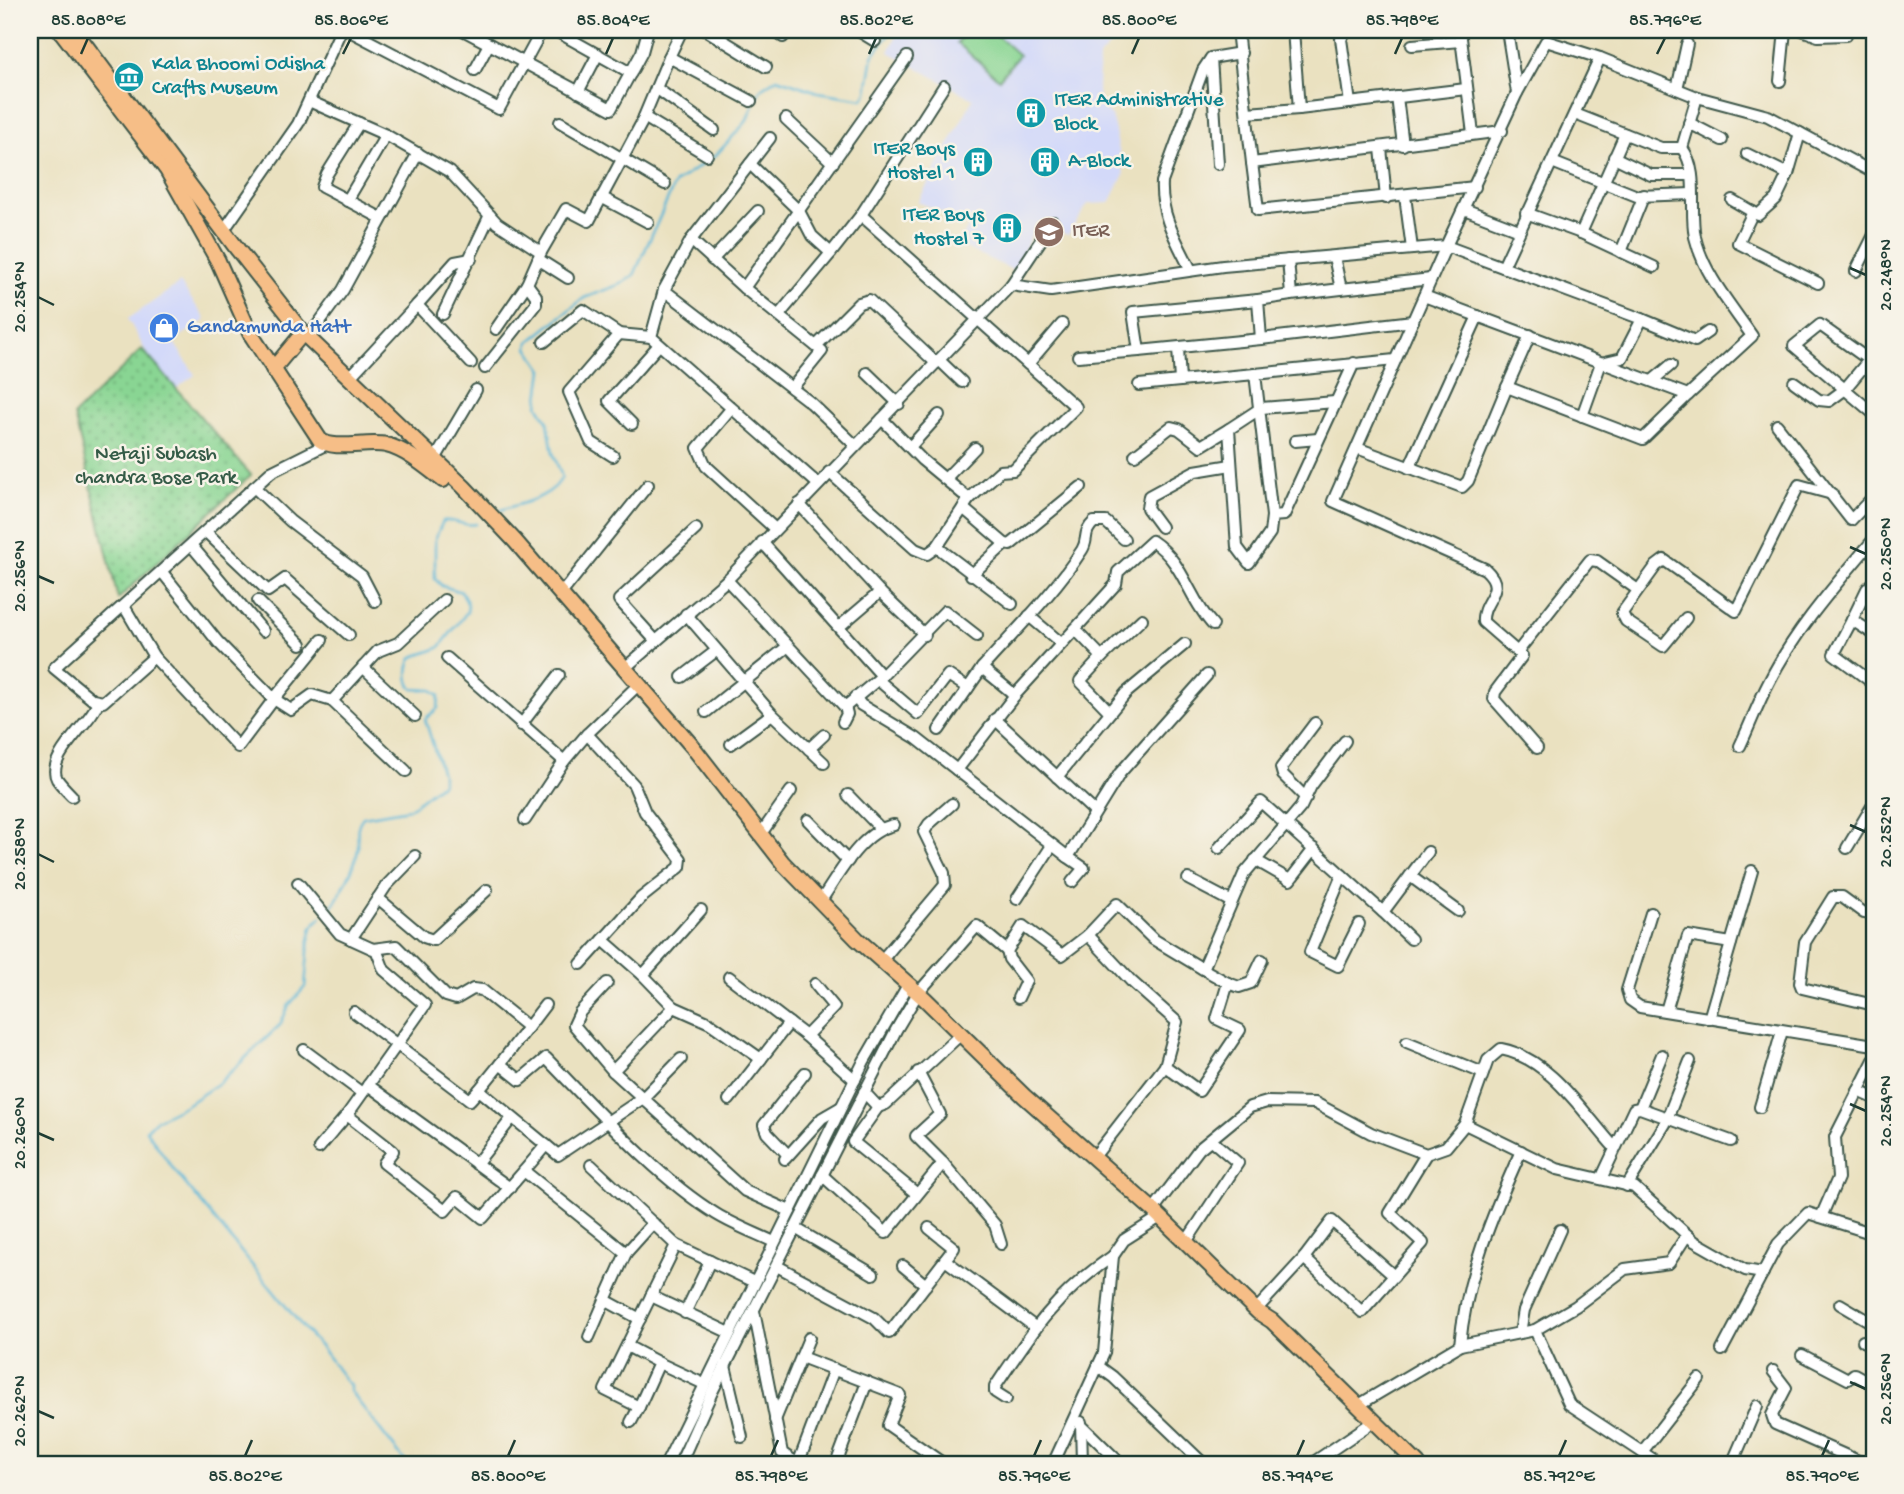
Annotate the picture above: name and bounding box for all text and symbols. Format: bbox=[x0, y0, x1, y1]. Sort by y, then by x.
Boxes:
text: 85.808°E bbox=[51, 11, 126, 32]
text: 85.806°E bbox=[314, 11, 389, 32]
text: 85.804°E bbox=[577, 11, 650, 32]
text: 85.802°E bbox=[839, 11, 913, 32]
text: 85.800°E bbox=[1102, 11, 1177, 32]
text: 85.798°E bbox=[1366, 11, 1439, 32]
text: 85.796°E bbox=[1629, 11, 1702, 32]
place label: Kala Bhoomi Odisha Crafts Museum bbox=[152, 53, 326, 102]
museum icon: Kala Bhoomi Odisha Crafts Museum bbox=[112, 60, 146, 94]
place label: ITER Administrative Block bbox=[1053, 89, 1225, 138]
building icon: ITER Administrative Block bbox=[1014, 96, 1048, 130]
place label: ITER Boys Hostel 1 bbox=[873, 138, 956, 187]
building icon: ITER Boys Hostel 1 bbox=[961, 145, 995, 179]
building icon: A-Block bbox=[1028, 145, 1062, 179]
place label: A-Block bbox=[1068, 150, 1132, 175]
place label: ITER Boys Hostel 7 bbox=[902, 204, 985, 253]
building icon: ITER Boys Hostel 7 bbox=[990, 211, 1024, 245]
school or university icon: ITER bbox=[1032, 215, 1066, 249]
place label: ITER bbox=[1072, 220, 1110, 245]
text: 20.248°N bbox=[1877, 239, 1898, 311]
text: 20.254°N bbox=[11, 261, 32, 333]
shop icon: Gandamunda Hatt bbox=[147, 311, 181, 345]
place label: Gandamunda Hatt bbox=[187, 316, 353, 341]
park label: Netaji Subash chandra Bose Park bbox=[75, 443, 239, 492]
text: 20.250°N bbox=[1877, 517, 1898, 591]
text: 20.256°N bbox=[11, 540, 32, 612]
text: 20.252°N bbox=[1877, 796, 1898, 868]
text: 20.258°N bbox=[11, 818, 32, 890]
text: 20.254°N bbox=[1877, 1075, 1898, 1147]
text: 20.260°N bbox=[11, 1097, 32, 1169]
text: 20.256°N bbox=[1877, 1353, 1898, 1425]
text: 20.262°N bbox=[11, 1375, 32, 1447]
text: 85.802°E bbox=[208, 1467, 282, 1488]
text: 85.800°E bbox=[471, 1467, 546, 1488]
text: 85.798°E bbox=[735, 1467, 808, 1488]
text: 85.796°E bbox=[998, 1467, 1071, 1488]
text: 85.794°E bbox=[1261, 1467, 1333, 1488]
text: 85.792°E bbox=[1523, 1467, 1596, 1488]
text: 85.790°E bbox=[1786, 1467, 1859, 1488]

